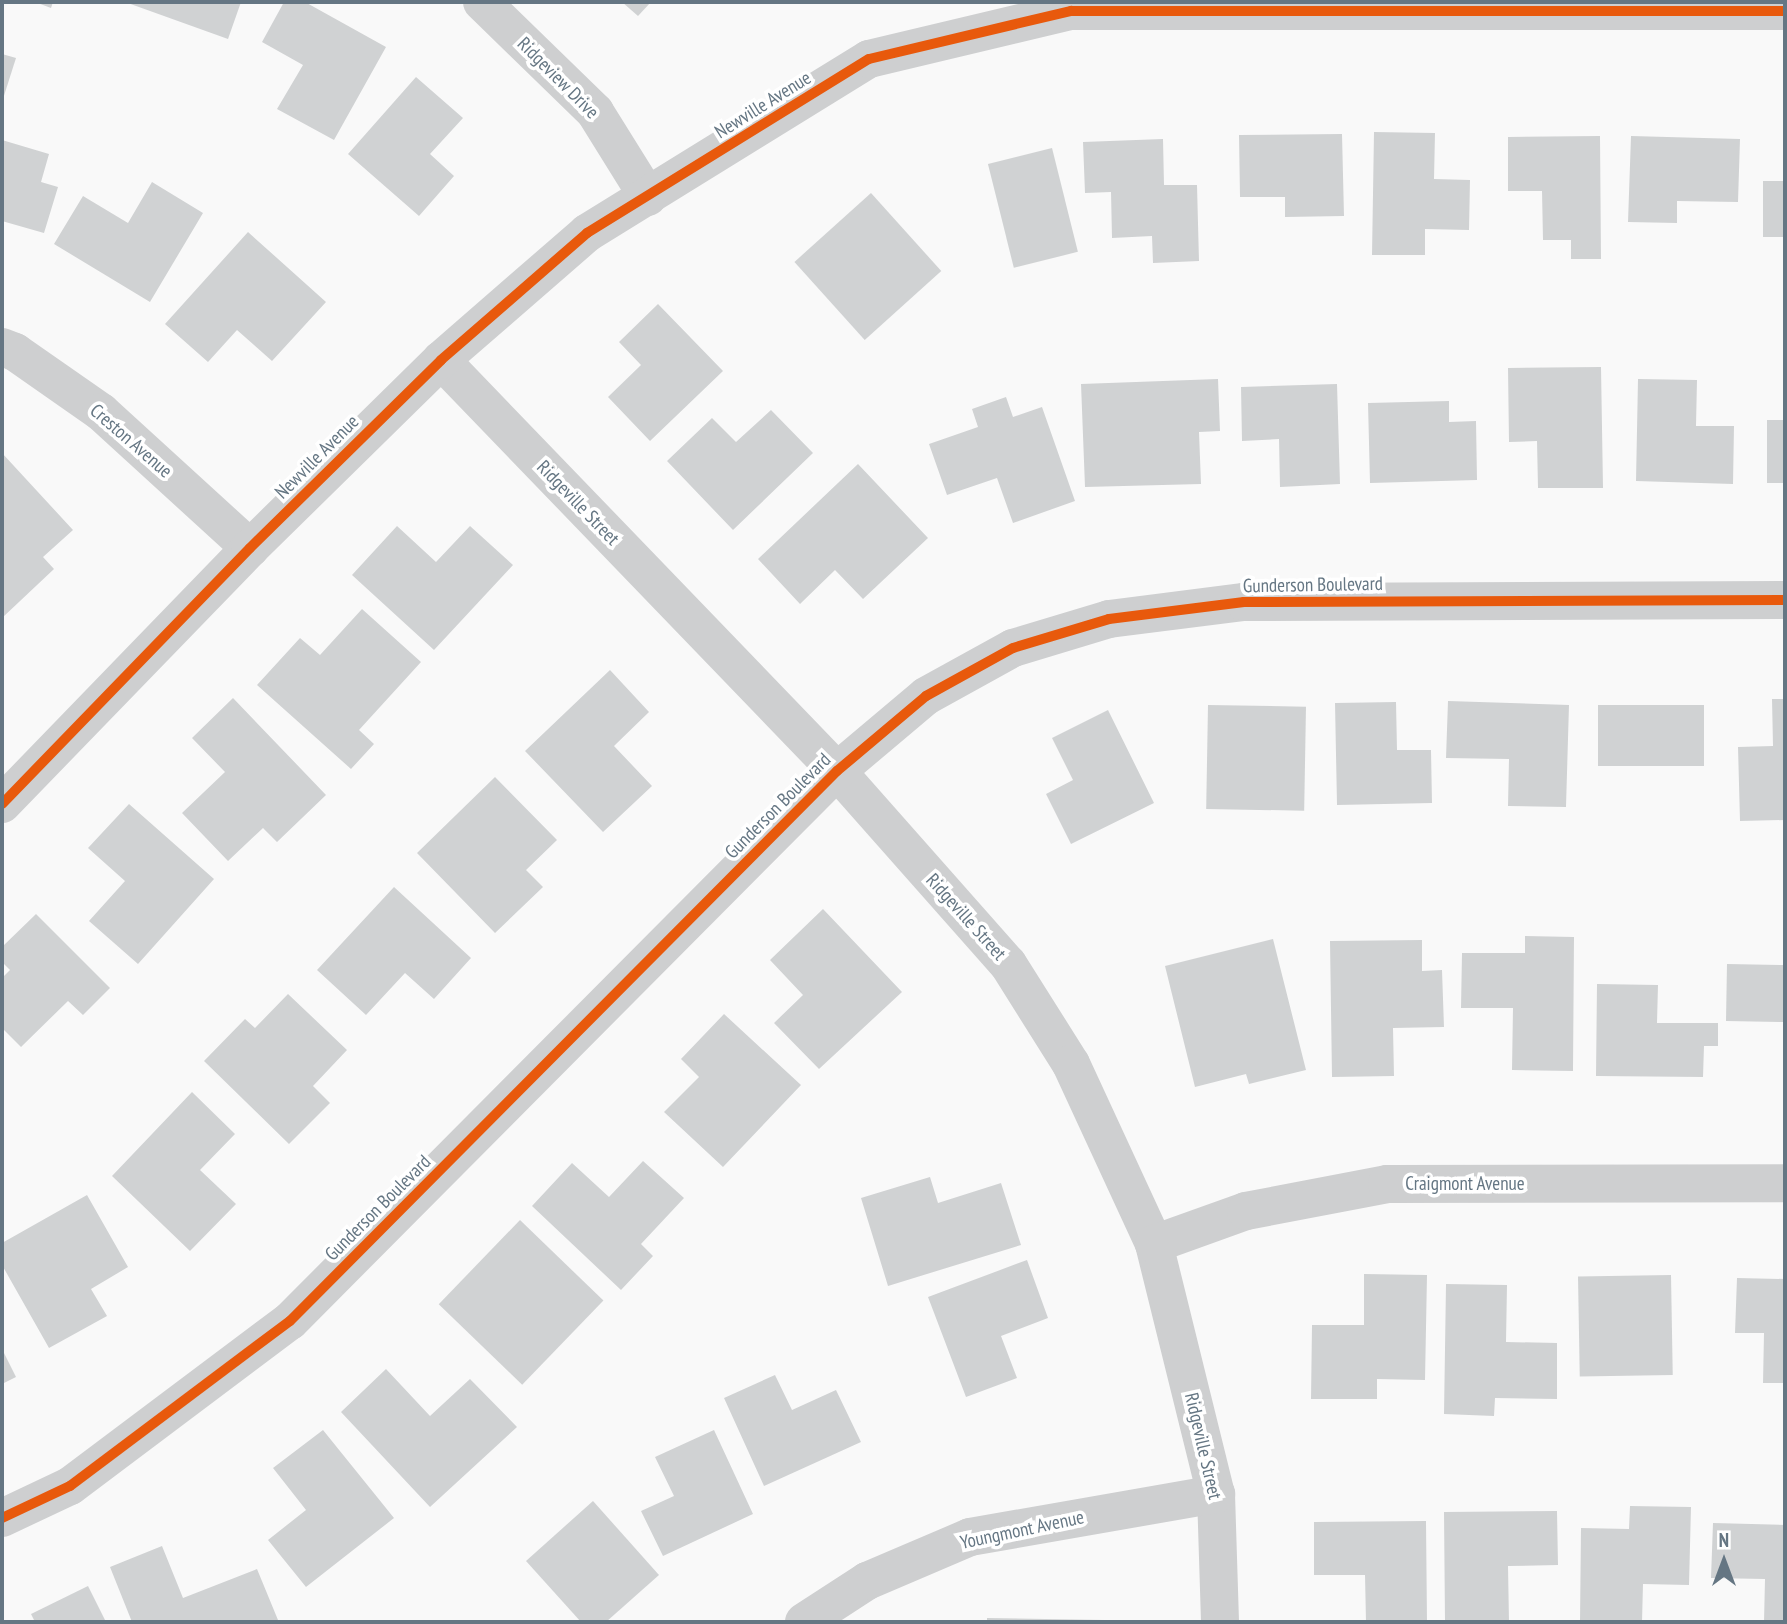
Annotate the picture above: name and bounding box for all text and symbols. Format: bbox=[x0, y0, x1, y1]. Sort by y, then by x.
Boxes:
street label: Ridgeview Drive bbox=[512, 32, 604, 124]
street label: Newville Avenue bbox=[710, 66, 816, 144]
street label: Creston Avenue bbox=[85, 399, 177, 483]
street label: Newville Avenue bbox=[270, 410, 364, 504]
street label: Ridgeville Street bbox=[532, 456, 624, 550]
street label: Gunderson Boulevard bbox=[1243, 572, 1383, 598]
street label: Gunderson Boulevard bbox=[720, 748, 836, 864]
street label: Ridgeville Street bbox=[921, 869, 1011, 965]
street label: Gunderson Boulevard bbox=[320, 1150, 436, 1266]
street label: Craigmont Avenue bbox=[1405, 1173, 1525, 1195]
street label: Ridgeville Street bbox=[1180, 1390, 1226, 1502]
street label: Youngmont Avenue bbox=[958, 1506, 1086, 1554]
north arrow bbox=[1689, 1526, 1759, 1596]
text: N bbox=[1719, 1528, 1729, 1552]

